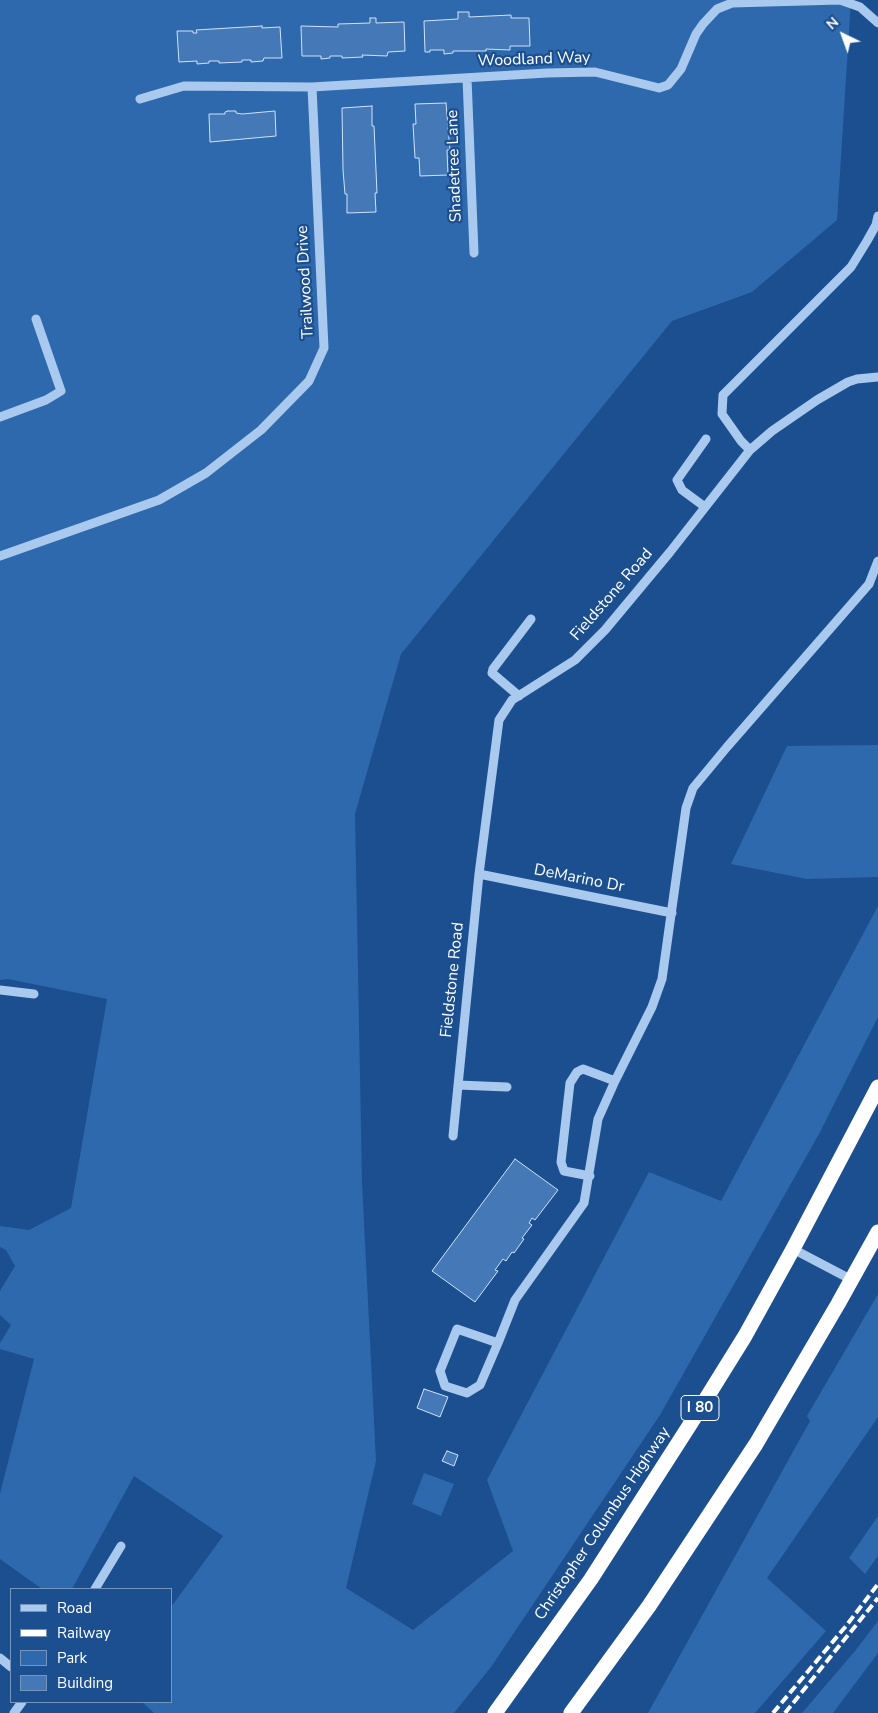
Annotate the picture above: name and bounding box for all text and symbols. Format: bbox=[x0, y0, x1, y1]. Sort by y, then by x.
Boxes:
north arrow bbox=[818, 10, 868, 60]
text: N bbox=[822, 13, 843, 34]
street label: Woodland Way bbox=[477, 48, 591, 72]
street label: Shadetree Lane bbox=[443, 110, 467, 222]
street label: Trailwood Drive bbox=[293, 225, 319, 339]
street label: Fieldstone Road bbox=[567, 545, 657, 645]
street label: DeMarino Dr bbox=[532, 861, 626, 897]
street label: Fieldstone Road bbox=[437, 921, 469, 1039]
road number: I 80 bbox=[681, 1396, 719, 1420]
street label: Christopher Columbus Highway bbox=[531, 1424, 675, 1624]
legend bbox=[10, 1588, 172, 1703]
text: Road bbox=[57, 1598, 92, 1618]
text: Railway bbox=[57, 1623, 111, 1643]
text: Park bbox=[57, 1648, 87, 1668]
text: Building bbox=[57, 1673, 113, 1693]

